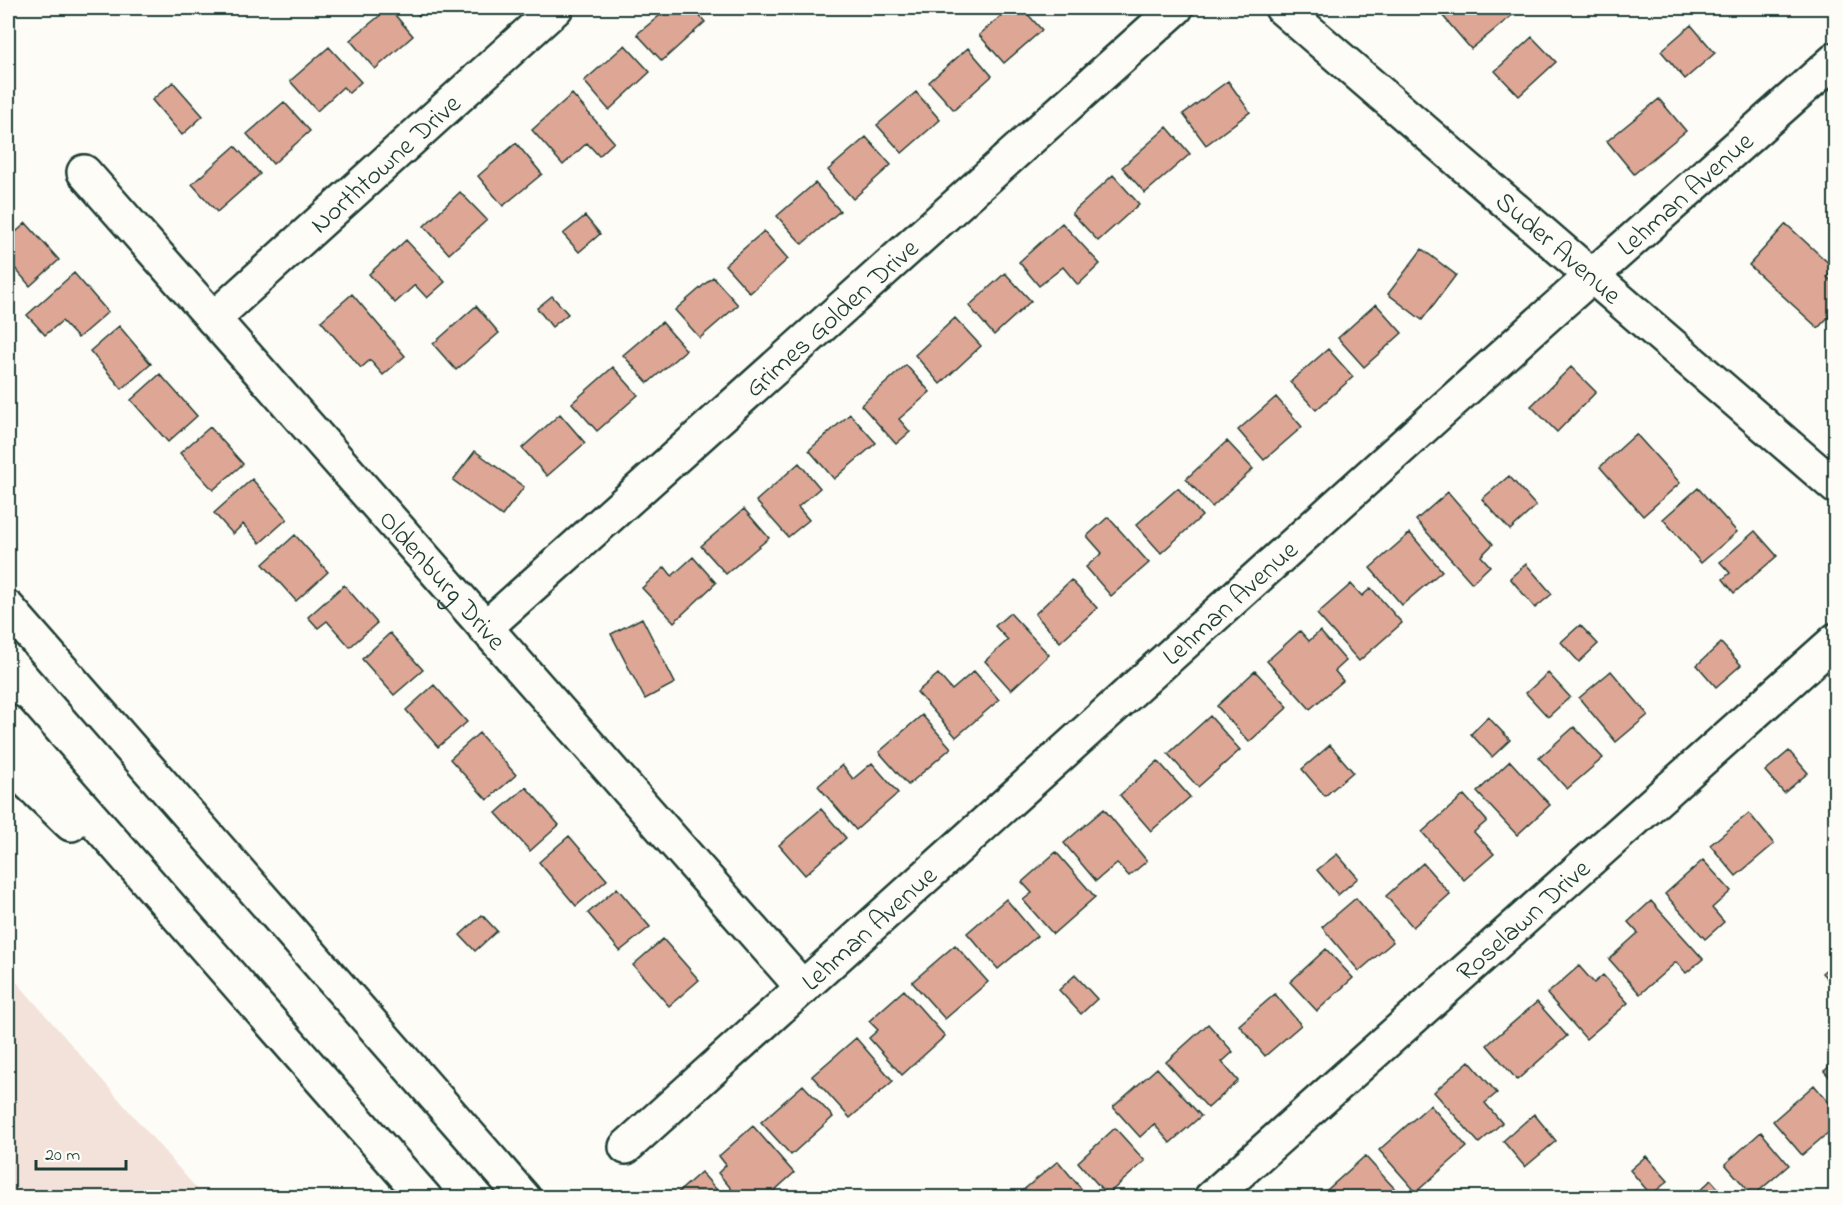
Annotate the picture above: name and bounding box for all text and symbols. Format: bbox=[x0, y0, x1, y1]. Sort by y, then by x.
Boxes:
street label: Northtowne Drive bbox=[302, 85, 471, 244]
street label: Lehman Avenue bbox=[1609, 123, 1764, 267]
street label: Suder Avenue bbox=[1485, 184, 1630, 316]
street label: Grimes Golden Drive bbox=[737, 230, 929, 408]
street label: Oldenburg Drive bbox=[368, 502, 515, 661]
street label: Lehman Avenue bbox=[1155, 532, 1309, 676]
street label: Roselawn Drive bbox=[1449, 850, 1601, 992]
street label: Lehman Avenue bbox=[794, 857, 948, 1002]
scale bar bbox=[36, 1133, 126, 1171]
text: 20 m bbox=[45, 1143, 80, 1169]

